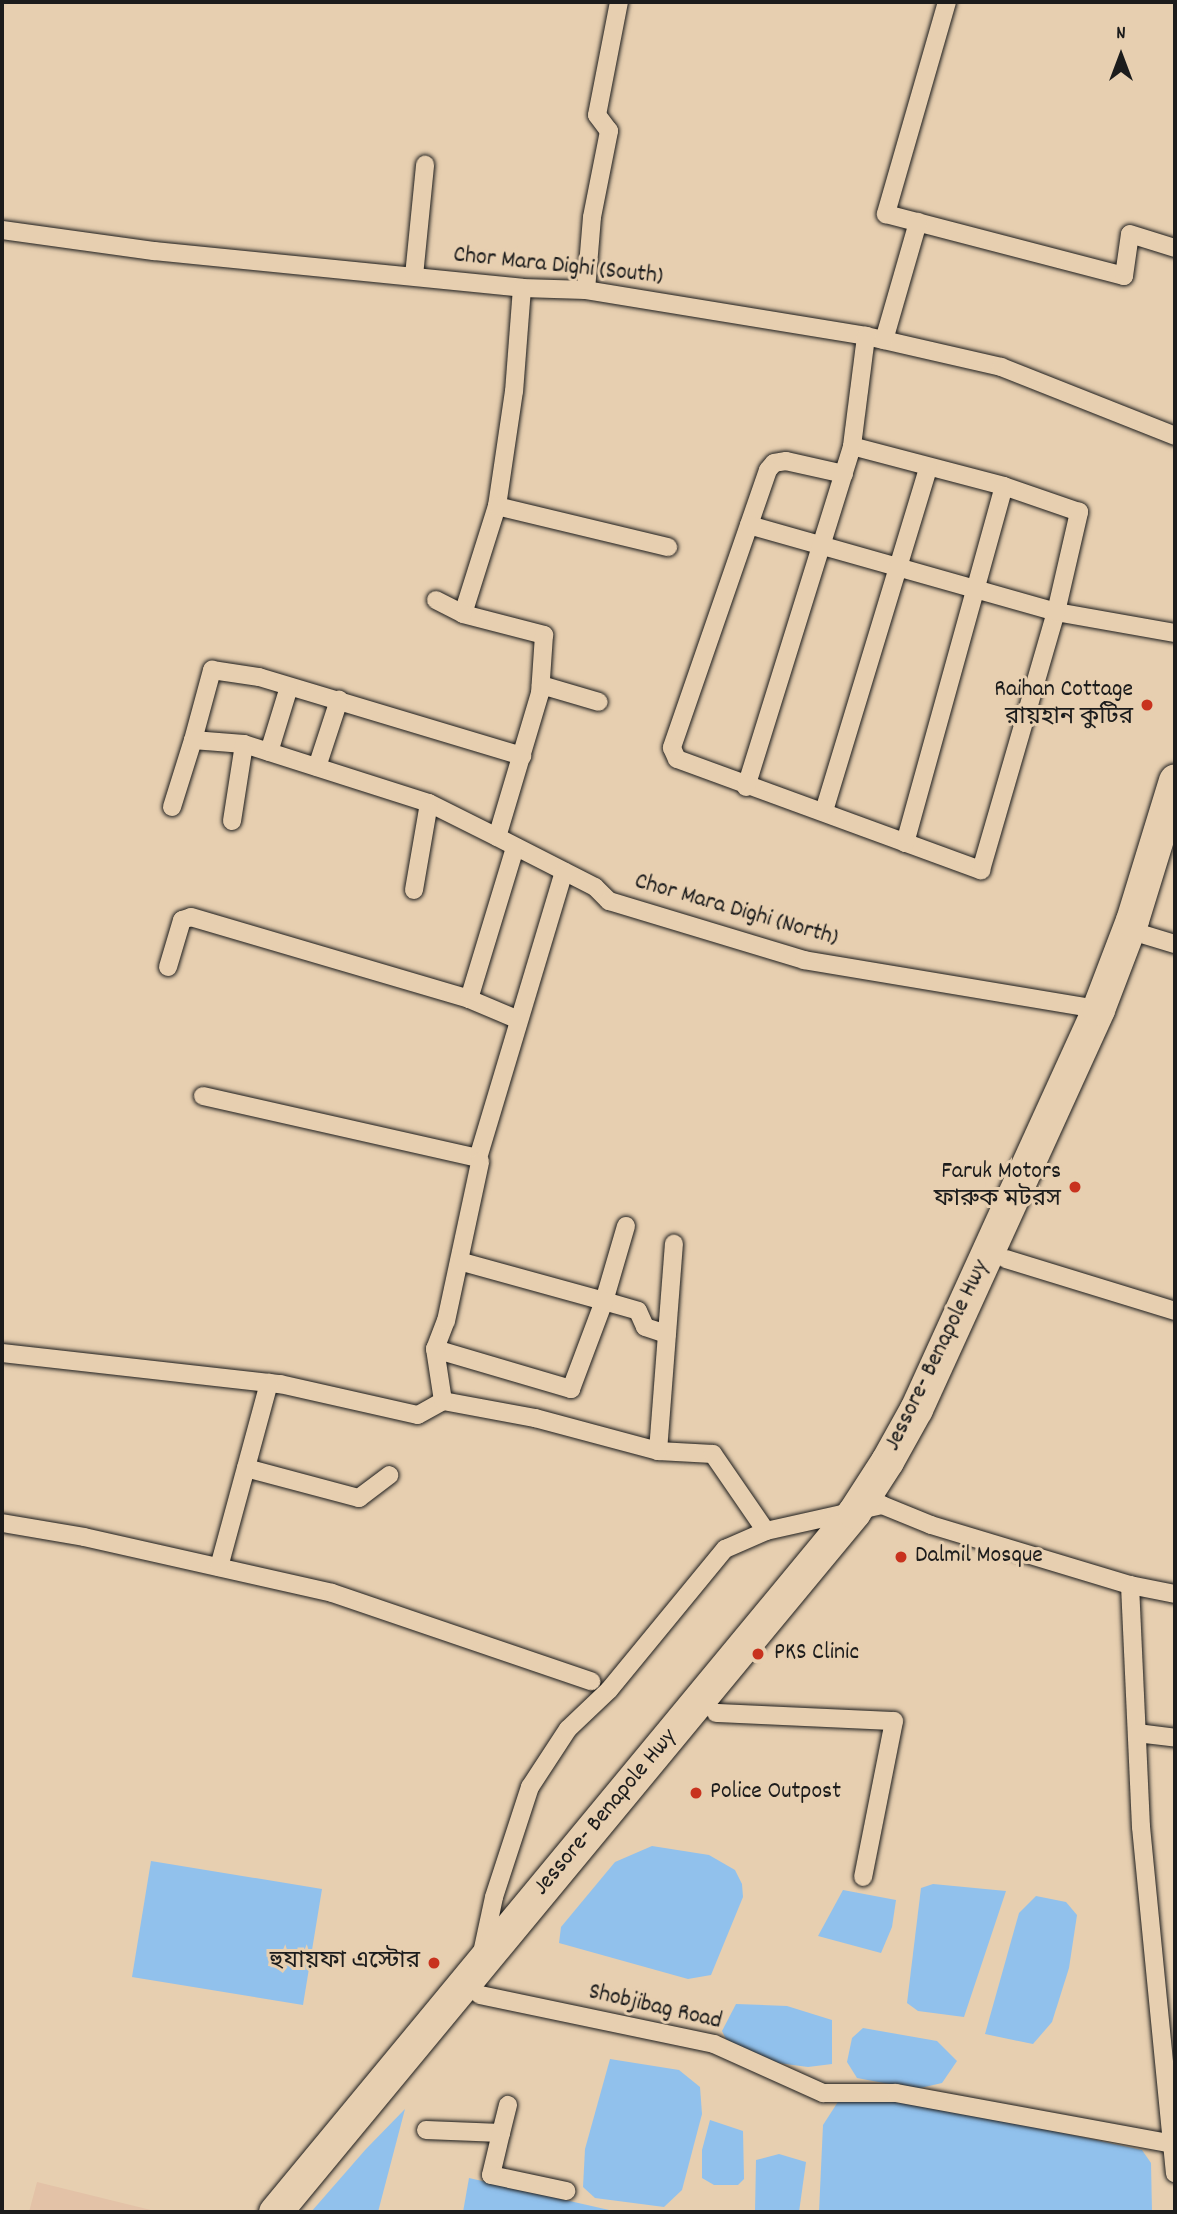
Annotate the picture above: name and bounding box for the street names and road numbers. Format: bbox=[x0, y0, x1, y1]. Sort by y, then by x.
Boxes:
street label: Chor Mara Dighi (South) bbox=[452, 242, 664, 292]
street label: Chor Mara Dighi (North) bbox=[631, 868, 841, 954]
street label: Jessore- Benapole Hwy bbox=[879, 1256, 997, 1456]
street label: Jessore- Benapole Hwy bbox=[528, 1724, 684, 1902]
street label: Shobjibag Road bbox=[586, 1979, 724, 2037]

